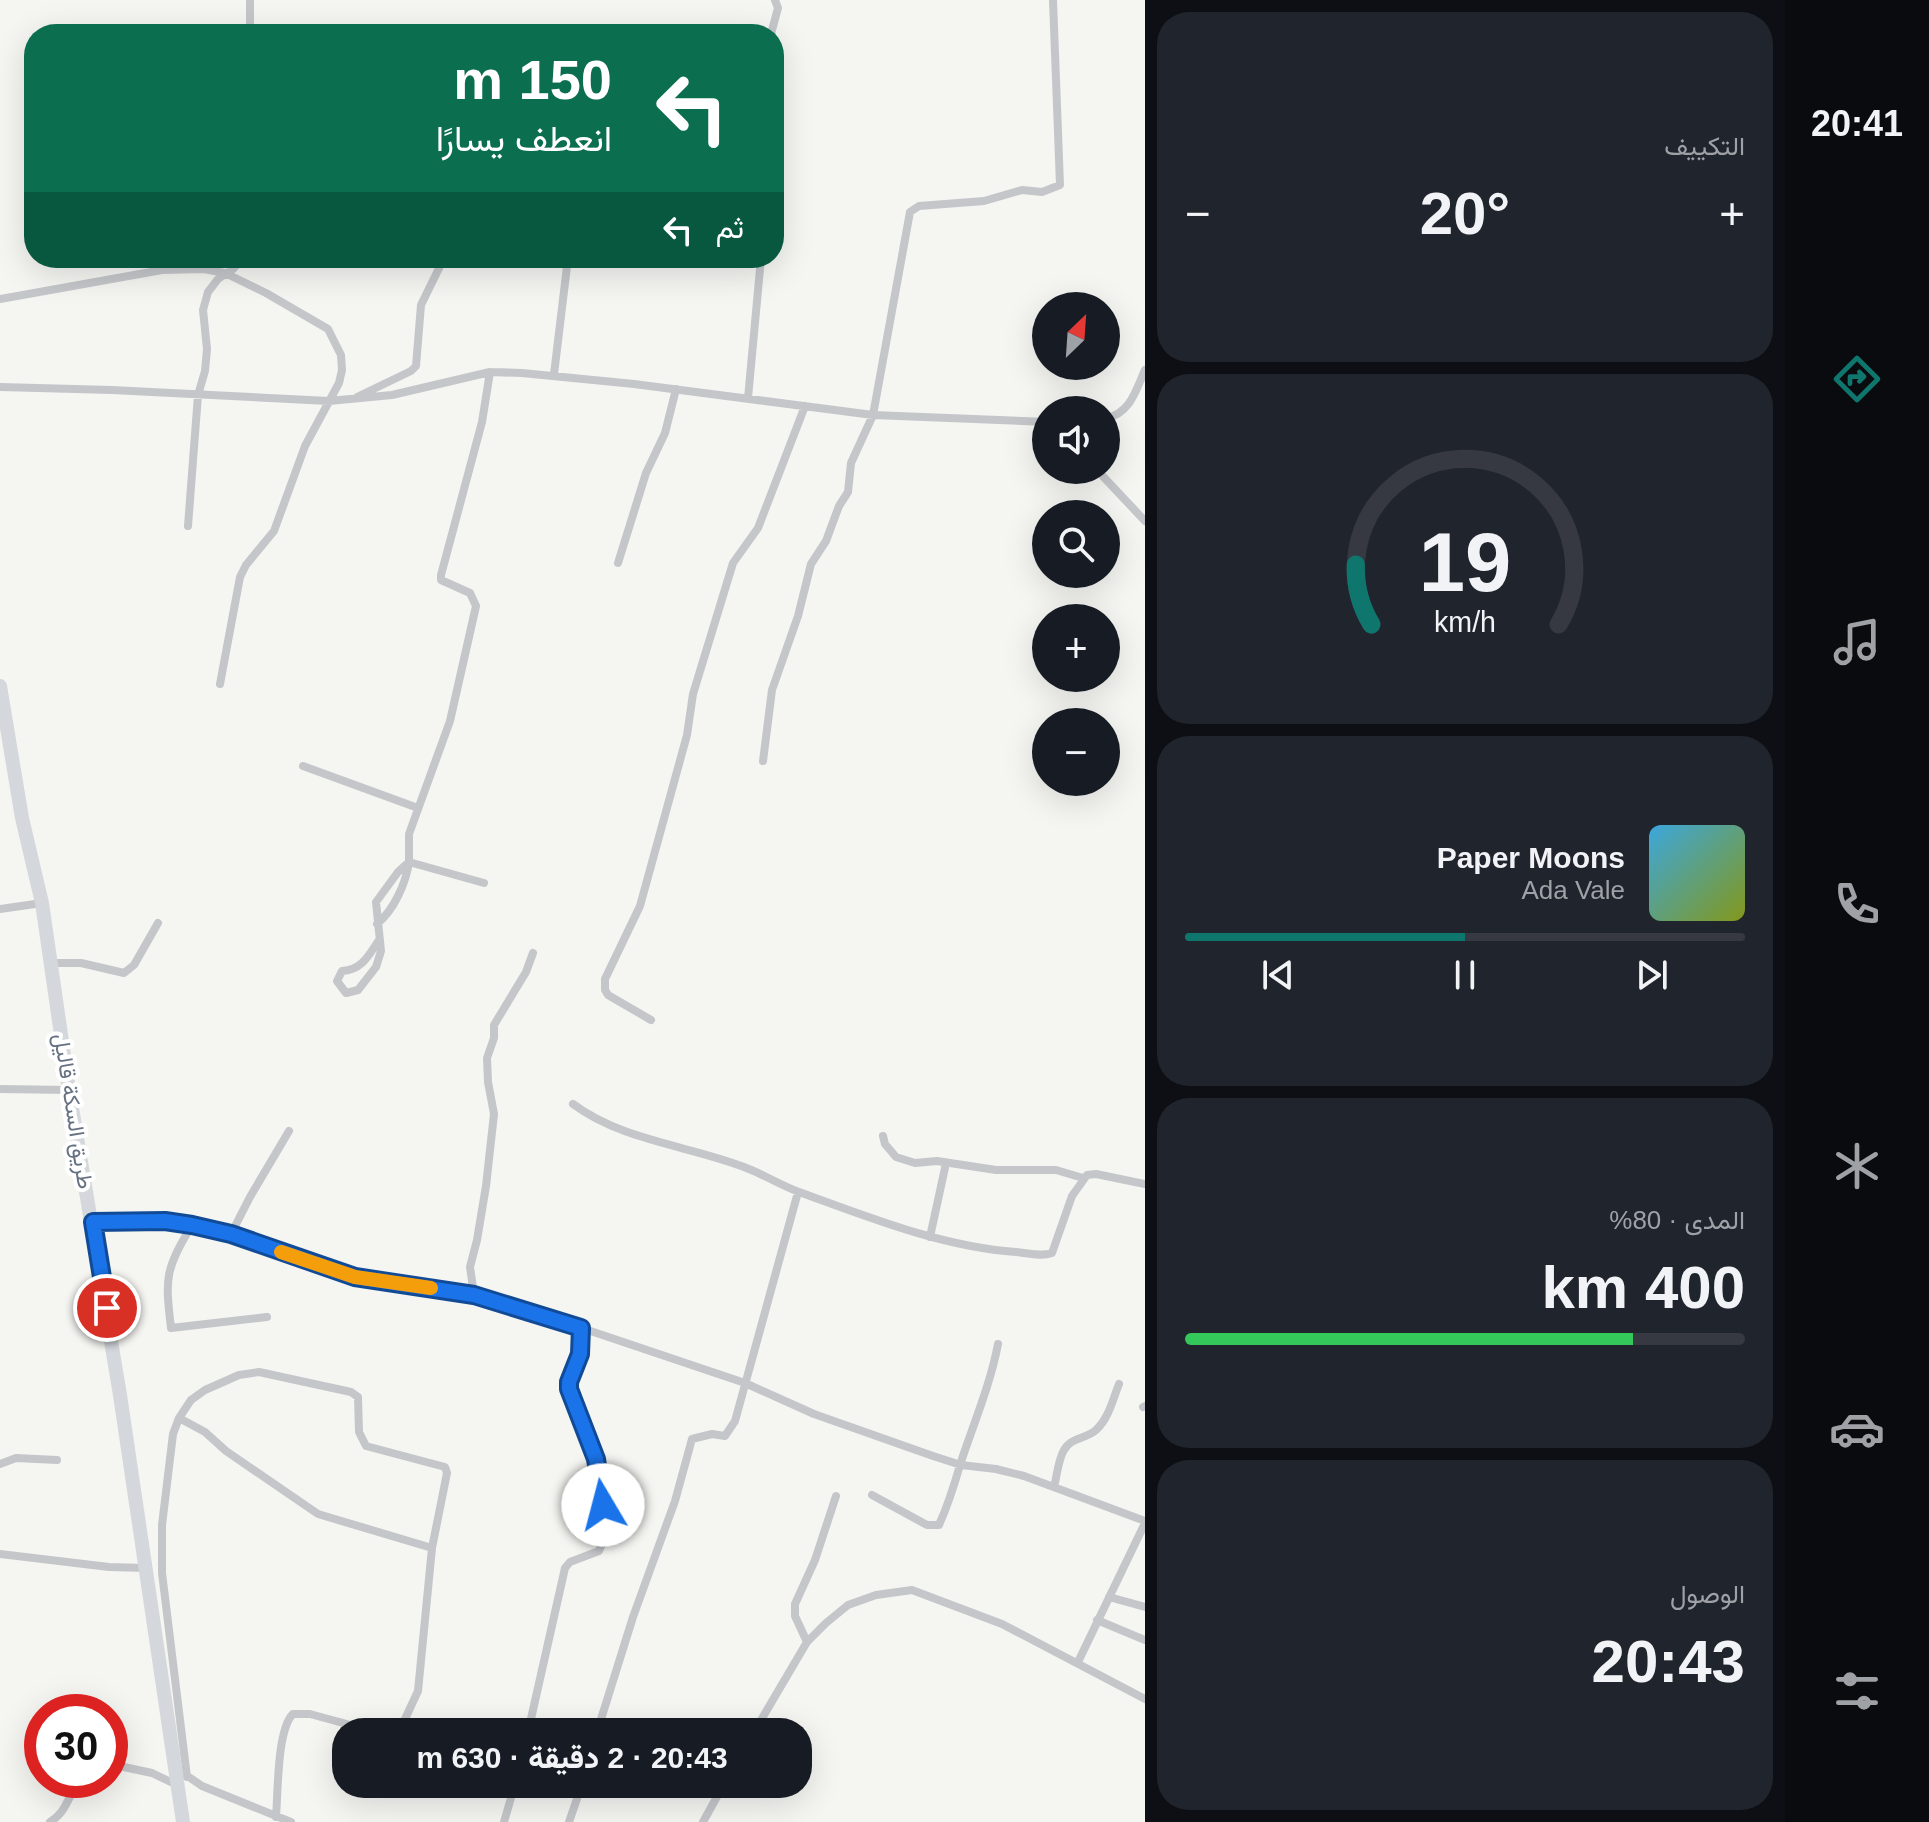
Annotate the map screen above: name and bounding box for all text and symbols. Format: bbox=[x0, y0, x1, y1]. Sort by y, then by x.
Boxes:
text: 150 m bbox=[453, 48, 612, 111]
icon: left bbox=[640, 56, 744, 160]
text: 20:41 bbox=[1811, 103, 1903, 144]
text: انعطف يسارًا bbox=[436, 118, 612, 159]
text: التكييف bbox=[1664, 131, 1745, 161]
text: 20° bbox=[1420, 180, 1510, 247]
text: − bbox=[1185, 189, 1211, 238]
text: + bbox=[1719, 189, 1745, 238]
icon: left bbox=[656, 208, 700, 252]
text: ثم bbox=[716, 211, 744, 244]
north arrow bbox=[1032, 292, 1120, 380]
map controls bbox=[1032, 292, 1120, 796]
icon: directions bbox=[1829, 351, 1885, 407]
button: sound bbox=[1032, 396, 1120, 484]
button: search bbox=[1032, 500, 1120, 588]
text: 19 bbox=[1419, 516, 1511, 609]
button: + bbox=[1032, 604, 1120, 692]
text: km/h bbox=[1434, 606, 1496, 638]
icon: music bbox=[1829, 614, 1885, 670]
button: − bbox=[1032, 708, 1120, 796]
text: Paper Moons bbox=[1437, 841, 1625, 874]
text: Ada Vale bbox=[1521, 875, 1625, 905]
icon: phone bbox=[1829, 876, 1885, 932]
icon: previous bbox=[1256, 953, 1300, 997]
icon: pause bbox=[1443, 953, 1487, 997]
icon: next bbox=[1630, 953, 1674, 997]
street label: طريق السكة قاليل bbox=[48, 1032, 98, 1191]
icon: climate bbox=[1829, 1138, 1885, 1194]
text: المدى · 80% bbox=[1609, 1205, 1745, 1235]
text: 400 km bbox=[1542, 1254, 1745, 1321]
pin bbox=[73, 1274, 141, 1342]
icon: arrive bbox=[85, 1286, 129, 1330]
icon: car bbox=[1829, 1401, 1885, 1457]
position arrow bbox=[561, 1463, 645, 1547]
text: الوصول bbox=[1670, 1579, 1745, 1609]
text: 20:43 bbox=[1592, 1628, 1745, 1695]
icon: filters bbox=[1829, 1663, 1885, 1719]
speed limit sign: 30 bbox=[24, 1694, 128, 1798]
text: 20:43 · 2 دقيقة · 630 m bbox=[416, 1741, 728, 1774]

